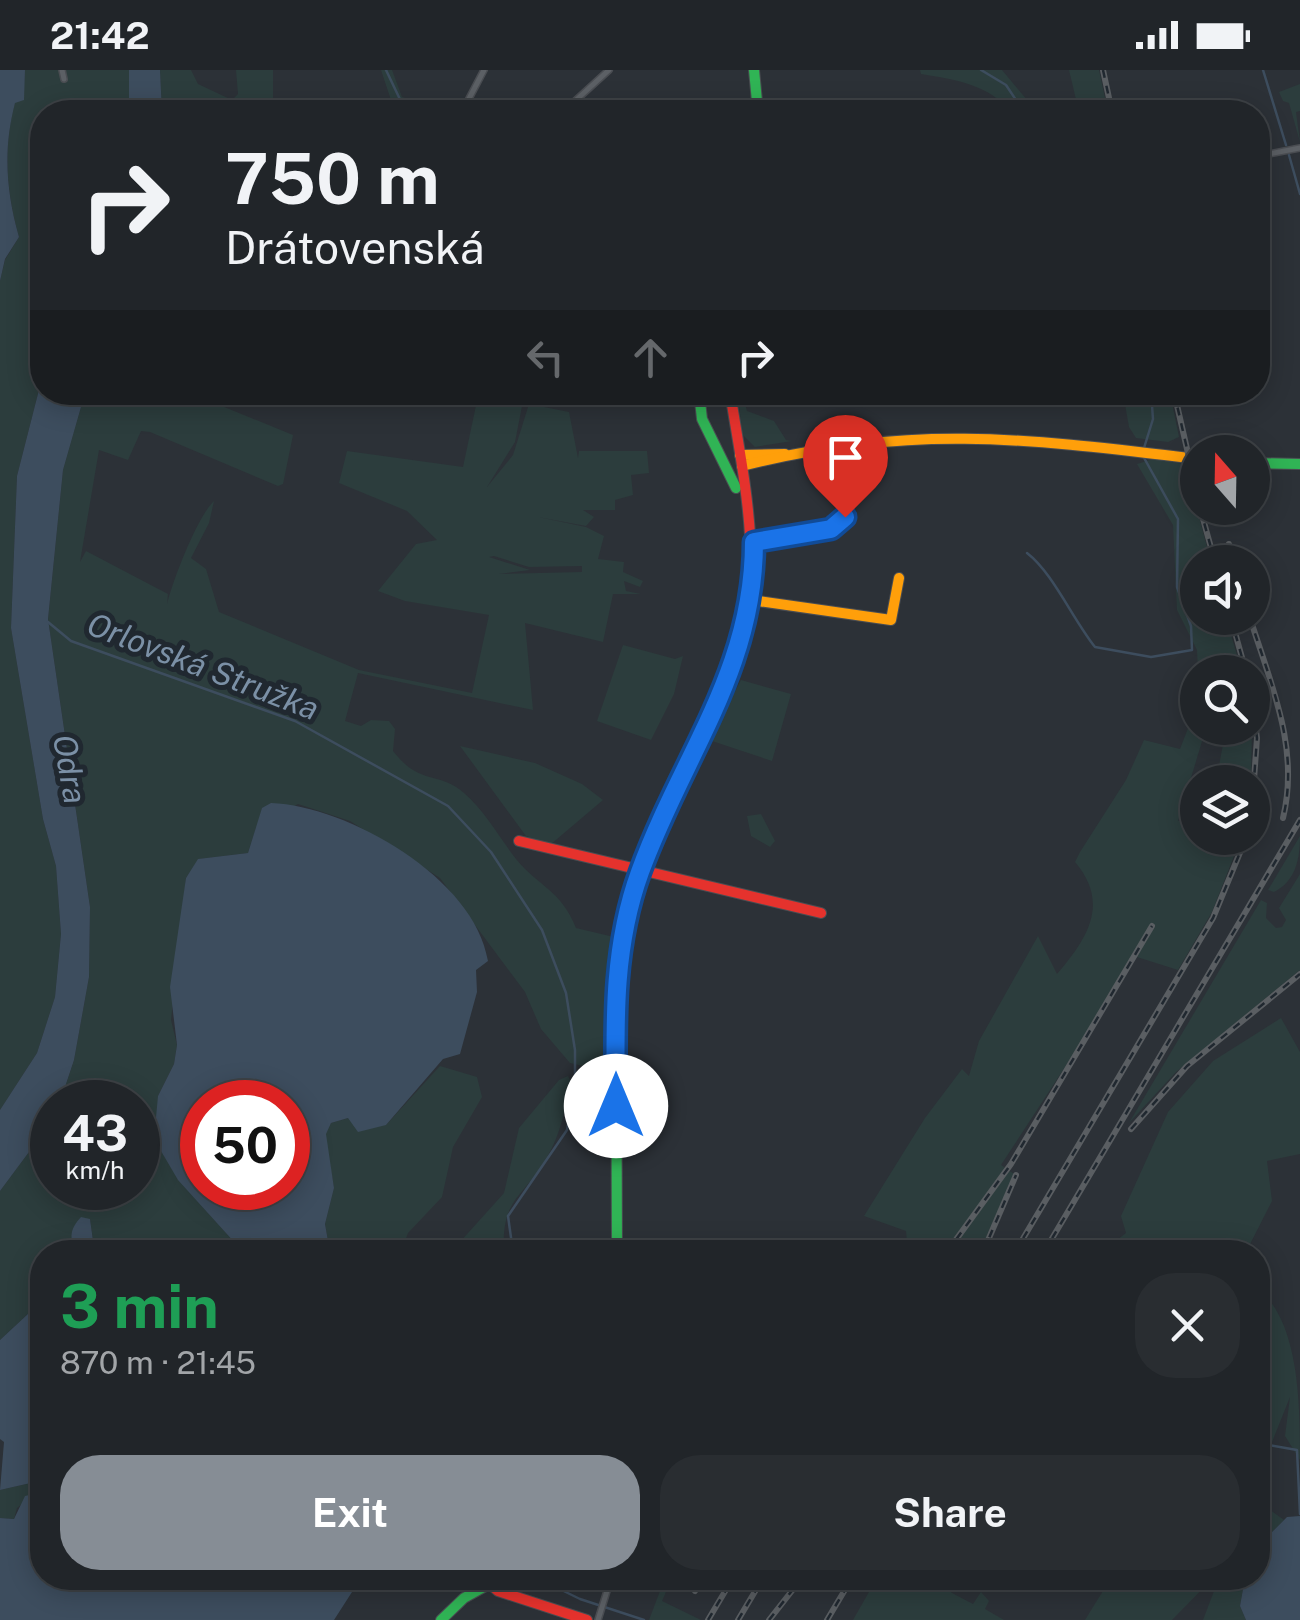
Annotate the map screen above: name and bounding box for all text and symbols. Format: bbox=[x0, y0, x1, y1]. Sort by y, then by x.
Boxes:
text: 21:42 bbox=[50, 13, 150, 58]
text: 750 m bbox=[225, 137, 440, 220]
icon: right bbox=[60, 140, 190, 270]
text: Drátovenská bbox=[225, 221, 485, 274]
icon: left bbox=[518, 330, 573, 385]
icon: ahead bbox=[623, 330, 678, 385]
icon: right bbox=[728, 330, 783, 385]
pin bbox=[803, 415, 888, 518]
icon: arrive bbox=[818, 430, 873, 485]
north arrow bbox=[1180, 435, 1270, 525]
map controls bbox=[1180, 435, 1270, 855]
button: sound bbox=[1180, 545, 1270, 635]
water label: Orlovská Stružka bbox=[82, 605, 324, 727]
button: search bbox=[1180, 655, 1270, 745]
water label: Odra bbox=[46, 732, 94, 806]
button: layers bbox=[1180, 765, 1270, 855]
position arrow bbox=[564, 1054, 668, 1158]
speed limit sign: 50 bbox=[180, 1080, 310, 1210]
text: 43 bbox=[62, 1103, 128, 1162]
text: km/h bbox=[66, 1155, 124, 1185]
text: 3 min bbox=[60, 1271, 219, 1342]
button: close bbox=[1135, 1273, 1240, 1378]
text: 870 m · 21:45 bbox=[60, 1344, 256, 1381]
button: Exit bbox=[60, 1455, 640, 1570]
button: Share bbox=[660, 1455, 1240, 1570]

